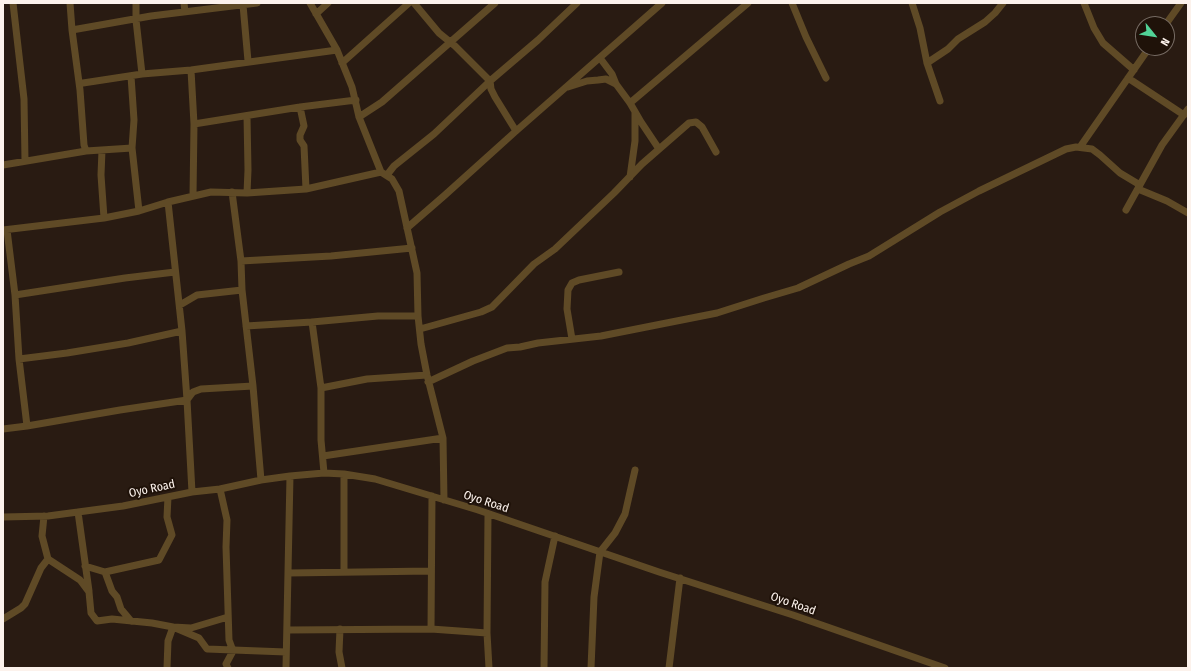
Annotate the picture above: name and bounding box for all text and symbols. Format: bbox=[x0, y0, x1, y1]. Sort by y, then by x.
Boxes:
north arrow bbox=[1135, 16, 1175, 56]
text: N bbox=[1158, 36, 1172, 48]
street label: Oyo Road bbox=[128, 477, 176, 501]
street label: Oyo Road bbox=[461, 488, 511, 516]
street label: Oyo Road bbox=[769, 590, 817, 618]

